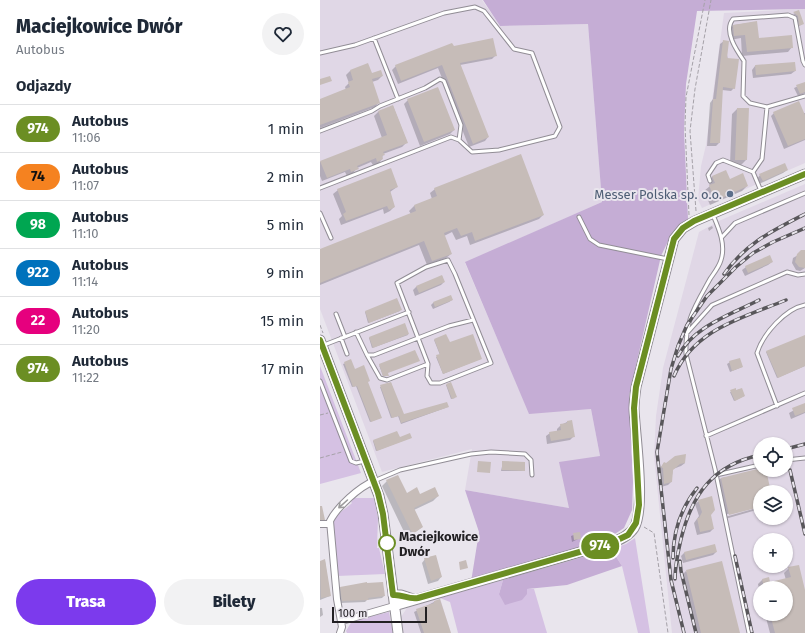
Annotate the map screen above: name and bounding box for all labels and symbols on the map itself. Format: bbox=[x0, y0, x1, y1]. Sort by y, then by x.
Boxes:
place label: Messer Polska sp. o.o. bbox=[594, 187, 722, 202]
marker: Messer Polska sp. o.o. bbox=[725, 189, 735, 199]
one-way arrow bbox=[338, 500, 349, 509]
place label: Maciejkowice Dwór bbox=[399, 529, 478, 559]
line badge: 974 bbox=[577, 533, 623, 559]
marker: Maciejkowice Dwór bbox=[378, 534, 396, 552]
scale bar bbox=[332, 605, 427, 624]

